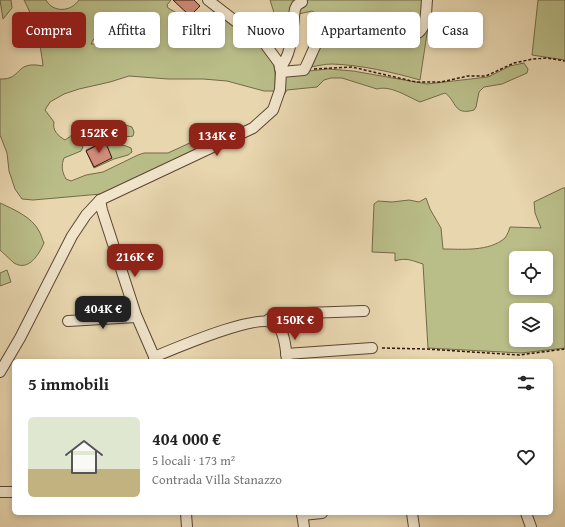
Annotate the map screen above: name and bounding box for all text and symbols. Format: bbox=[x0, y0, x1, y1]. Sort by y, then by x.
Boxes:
chip: Compra bbox=[12, 12, 86, 48]
chip: Affitta bbox=[94, 12, 160, 48]
chip: Filtri bbox=[168, 12, 225, 48]
chip: Nuovo bbox=[233, 12, 299, 48]
chip: Appartamento bbox=[307, 12, 420, 48]
chip: Casa bbox=[428, 12, 483, 48]
pin: 152K € bbox=[66, 120, 132, 154]
text: 152K € bbox=[80, 123, 118, 142]
pin: 134K € bbox=[184, 123, 250, 157]
text: 134K € bbox=[198, 126, 236, 145]
pin: 216K € bbox=[102, 244, 168, 278]
text: 216K € bbox=[116, 247, 154, 266]
map controls bbox=[509, 251, 553, 347]
button: locate bbox=[509, 251, 553, 295]
pin: 404K € bbox=[70, 296, 136, 330]
text: 404K € bbox=[84, 299, 122, 318]
button: layers bbox=[509, 303, 553, 347]
pin: 150K € bbox=[262, 307, 328, 341]
text: 150K € bbox=[276, 310, 314, 329]
text: 5 immobili bbox=[28, 371, 109, 396]
icon: filters bbox=[515, 372, 537, 394]
text: 404 000 € bbox=[152, 426, 221, 451]
icon: home bbox=[60, 433, 108, 481]
icon: heart bbox=[515, 446, 537, 468]
text: 5 locali · 173 m² bbox=[152, 451, 235, 470]
text: Contrada Villa Stanazzo bbox=[152, 470, 282, 489]

